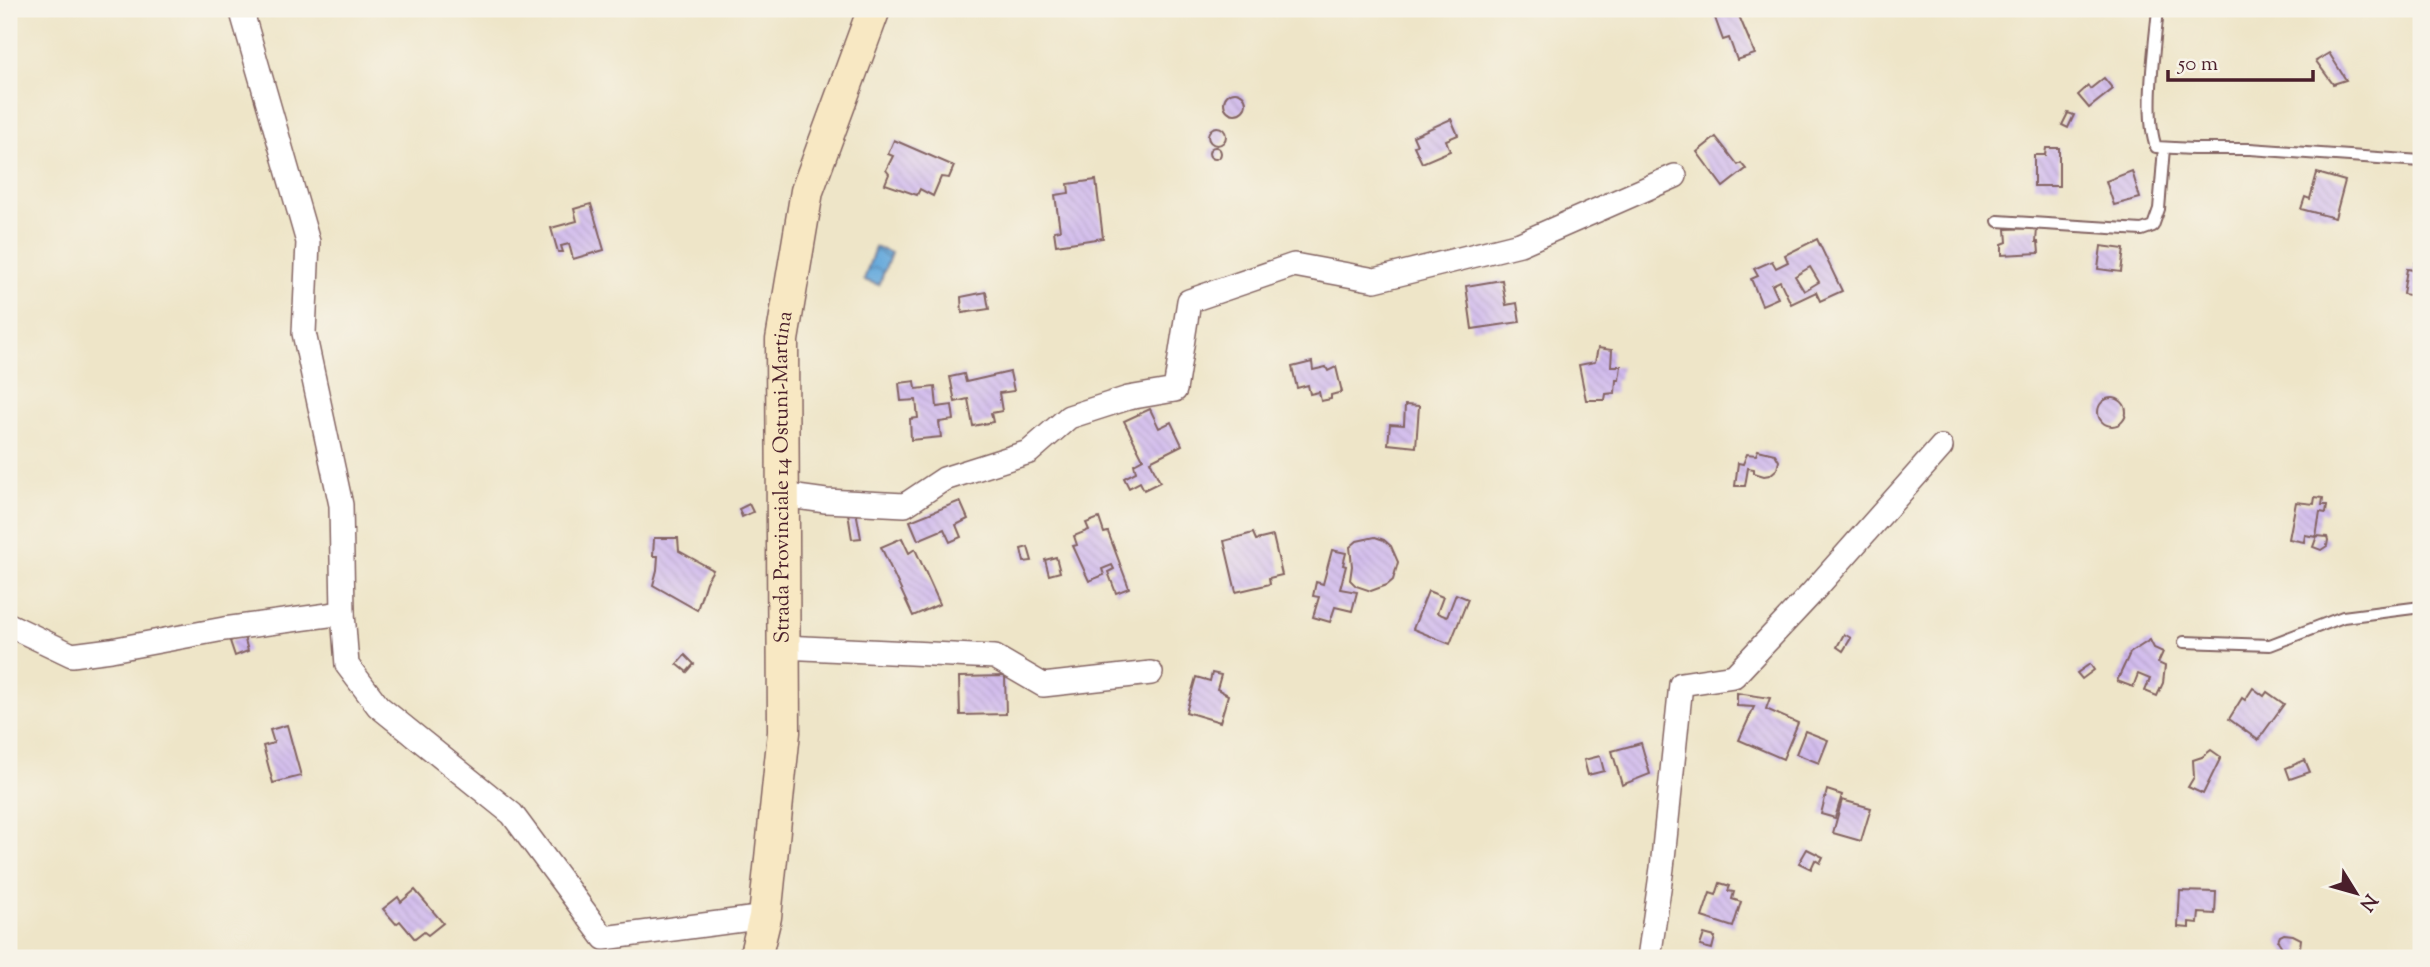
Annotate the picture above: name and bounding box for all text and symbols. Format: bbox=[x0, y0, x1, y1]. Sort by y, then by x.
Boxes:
scale bar bbox=[2168, 38, 2313, 82]
text: 50 m bbox=[2177, 50, 2218, 80]
street label: Strada Provinciale 14 Ostuni-Martina bbox=[767, 309, 802, 643]
north arrow bbox=[2322, 858, 2392, 928]
text: N bbox=[2352, 888, 2383, 916]

